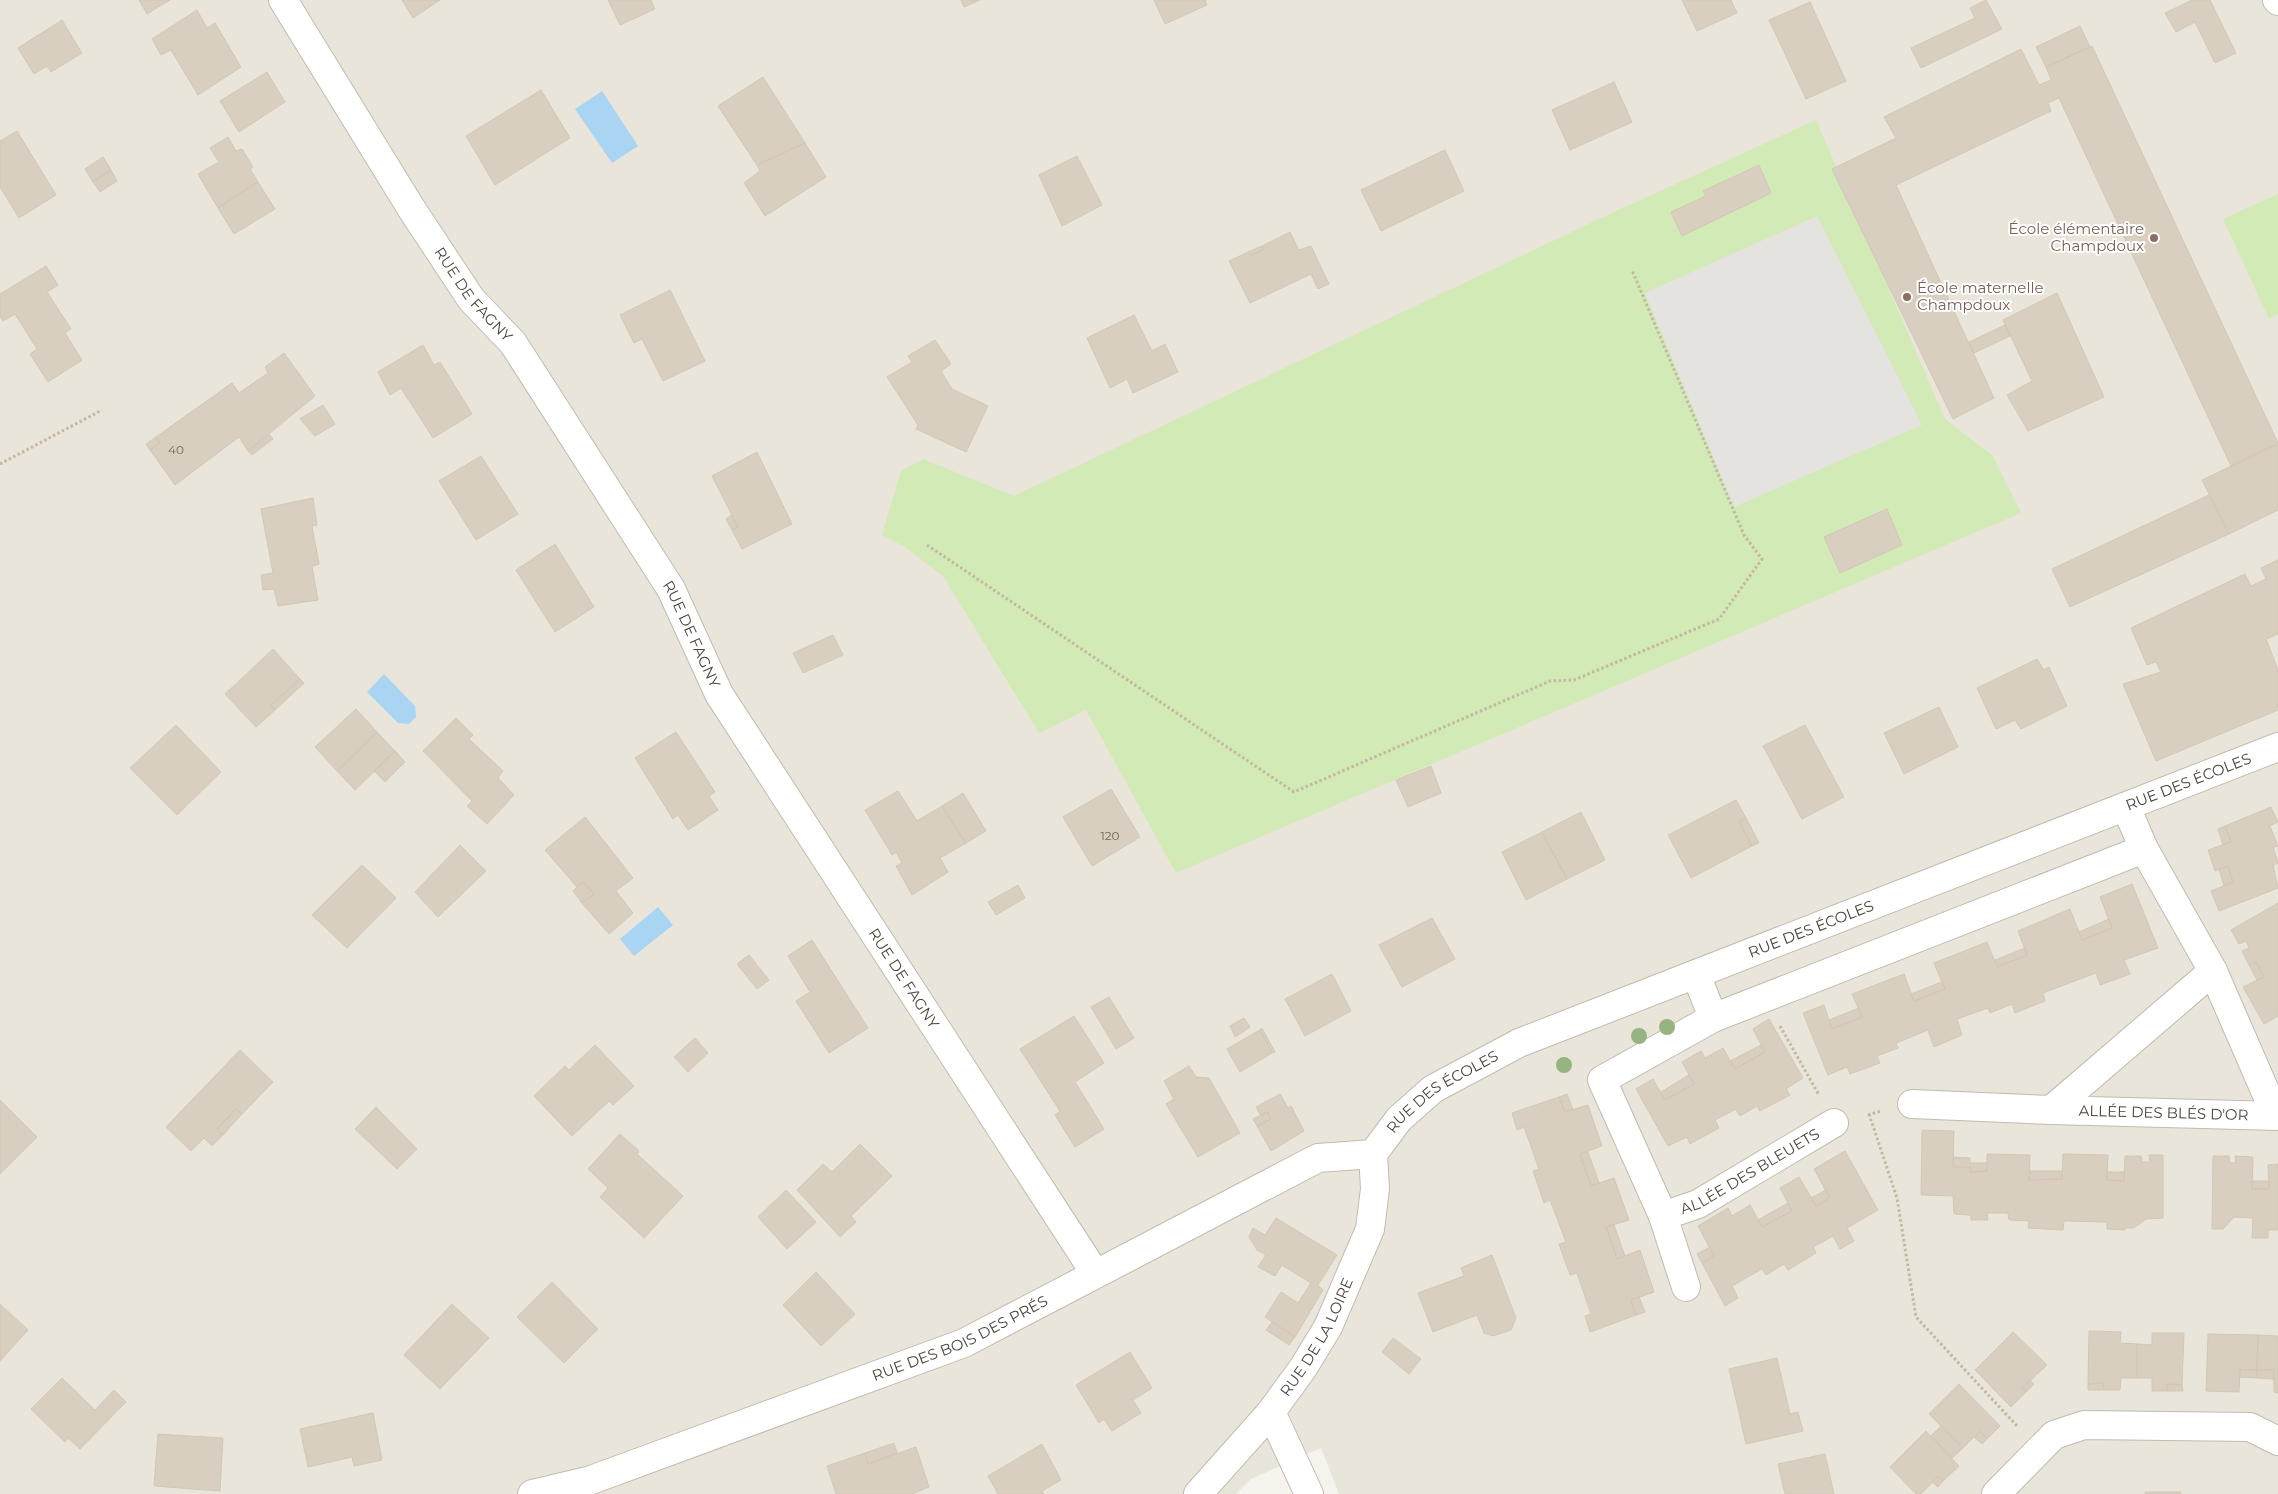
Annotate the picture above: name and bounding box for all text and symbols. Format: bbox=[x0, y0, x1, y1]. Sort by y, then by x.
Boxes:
place label: École élémentaire Champdoux bbox=[2009, 219, 2144, 255]
marker: École élémentaire Champdoux bbox=[2148, 232, 2160, 244]
street label: RUE DE FAGNY bbox=[430, 243, 517, 346]
place label: École maternelle Champdoux bbox=[1917, 278, 2044, 314]
marker: École maternelle Champdoux bbox=[1901, 291, 1913, 303]
house number: 40 bbox=[168, 442, 184, 457]
street label: RUE DE FAGNY bbox=[659, 577, 725, 691]
street label: RUE DES ÉCOLES bbox=[2123, 748, 2254, 815]
house number: 120 bbox=[1100, 828, 1120, 843]
street label: RUE DES ÉCOLES bbox=[1745, 896, 1876, 962]
street label: RUE DE FAGNY bbox=[865, 924, 944, 1032]
street label: RUE DES ÉCOLES bbox=[1382, 1046, 1501, 1137]
street label: ALLÉE DES BLÉS D'OR bbox=[2078, 1101, 2249, 1124]
street label: ALLÉE DES BLEUETS bbox=[1678, 1124, 1823, 1218]
street label: RUE DE LA LOIRE bbox=[1276, 1275, 1357, 1400]
street label: RUE DES BOIS DES PRÉS bbox=[869, 1291, 1051, 1385]

